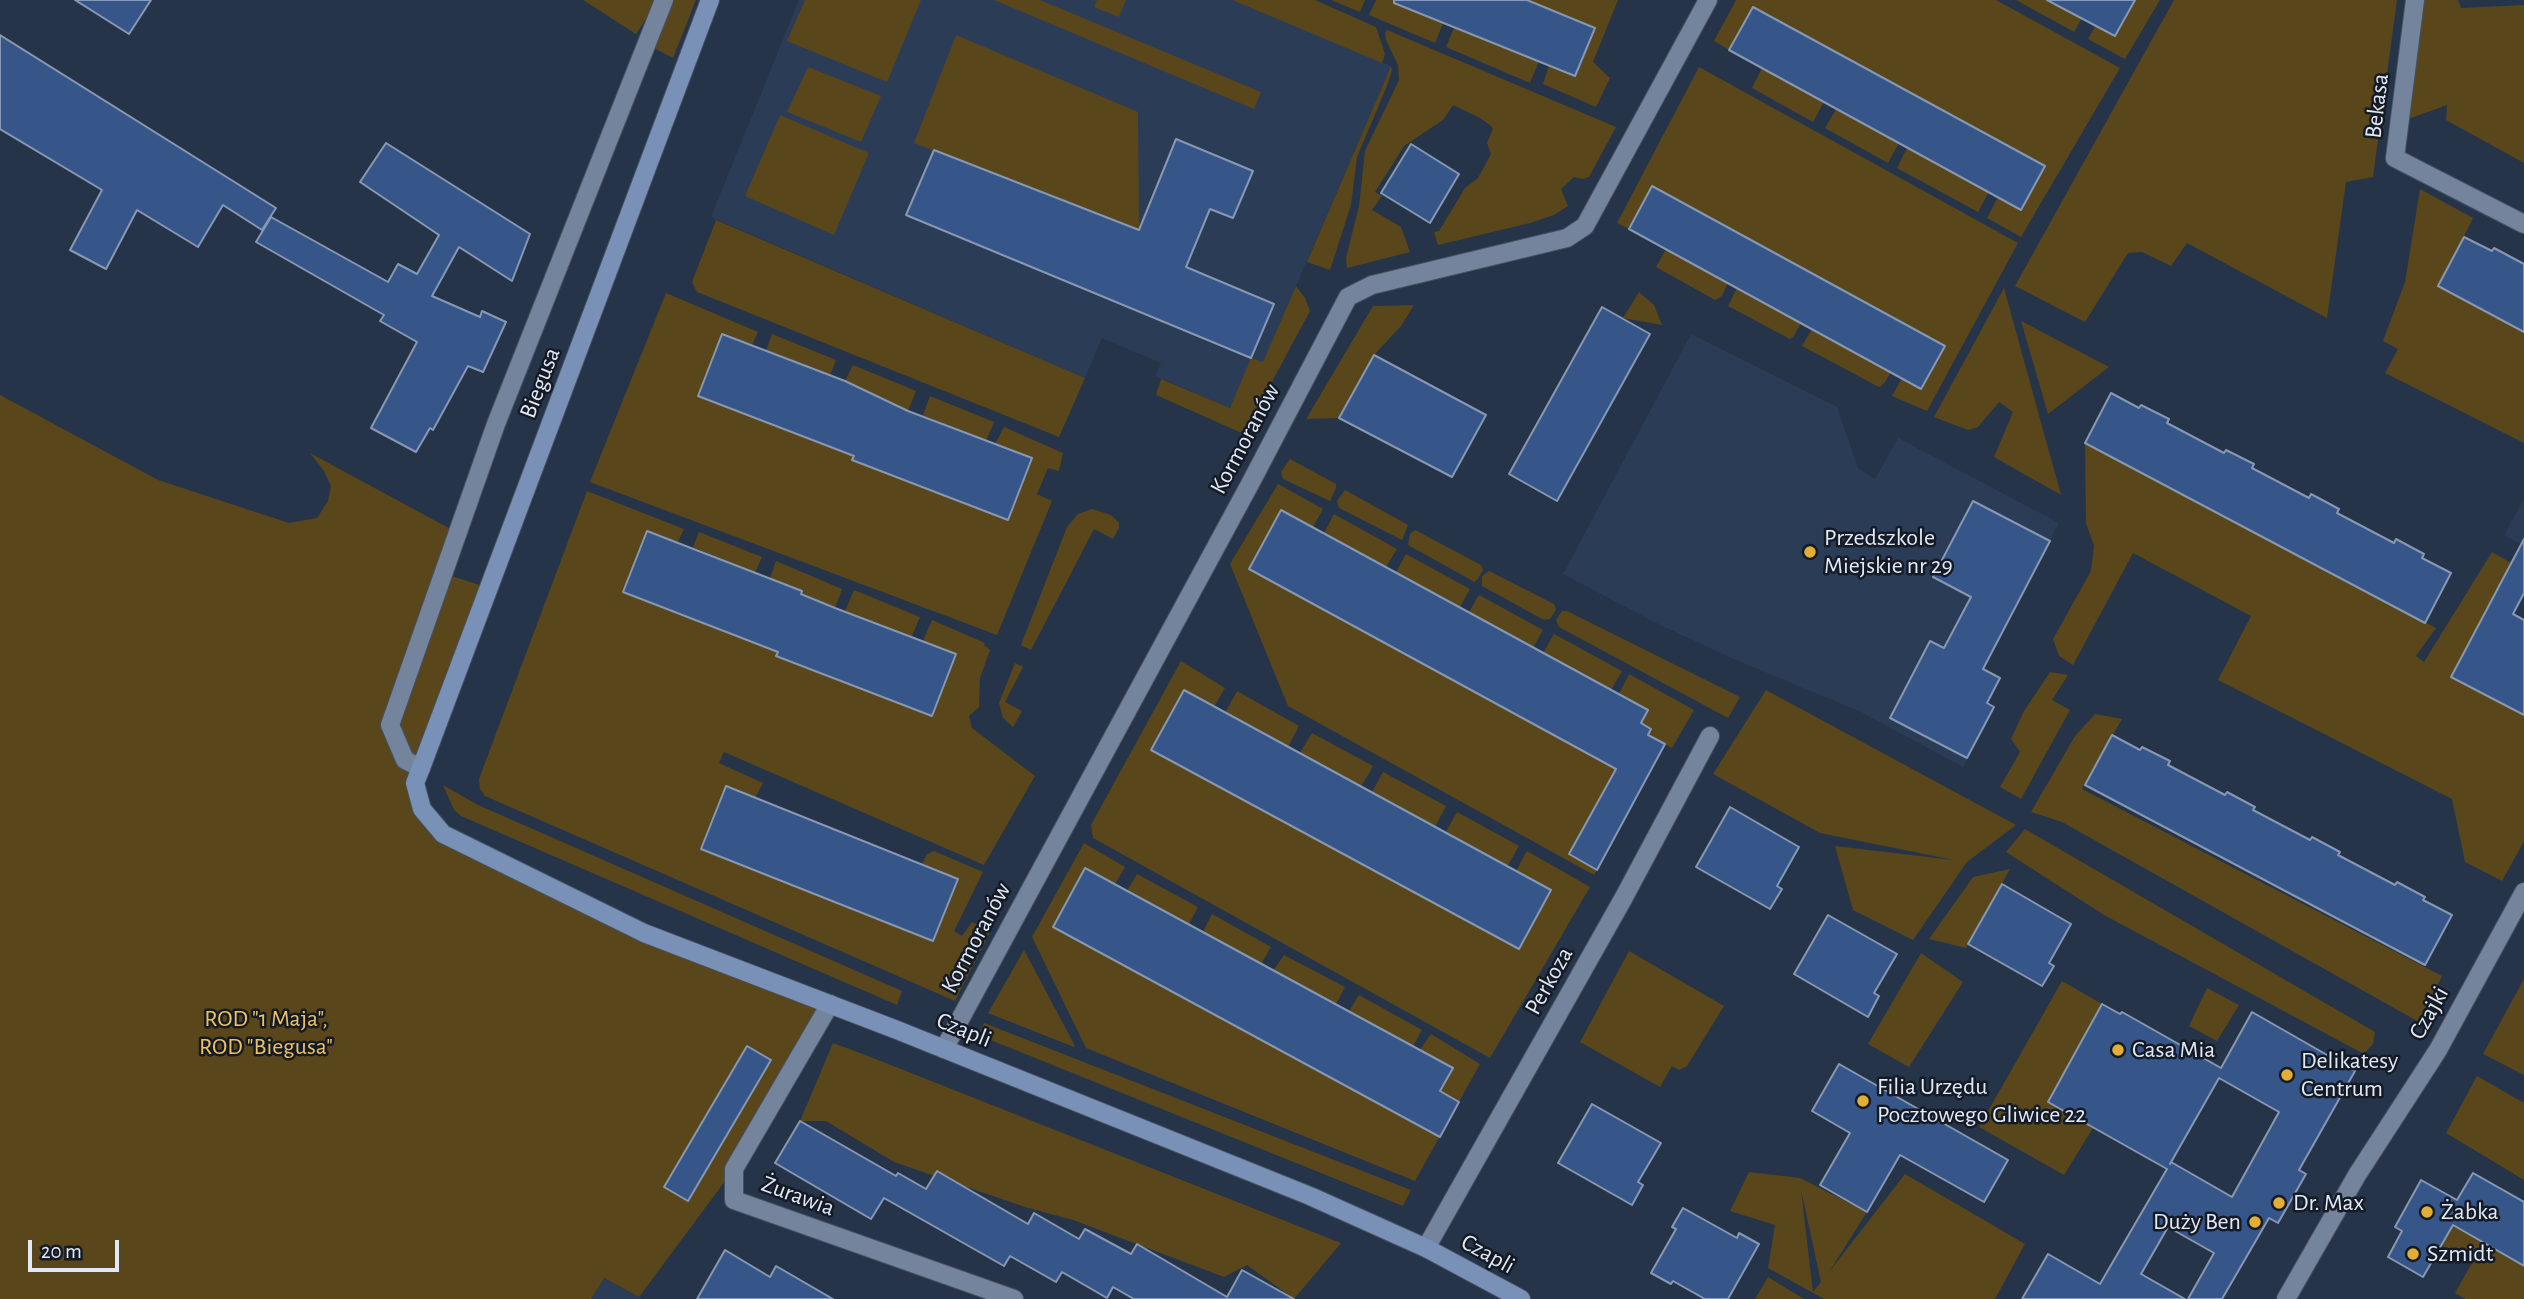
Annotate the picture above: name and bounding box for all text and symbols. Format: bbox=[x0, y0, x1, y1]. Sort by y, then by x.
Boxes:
street label: Bekasa bbox=[2359, 72, 2395, 140]
street label: Biegusa bbox=[513, 344, 567, 422]
street label: Kormoranów bbox=[1204, 379, 1286, 499]
place label: Przedszkole Miejskie nr 29 bbox=[1824, 524, 1953, 580]
marker: Przedszkole Miejskie nr 29 bbox=[1802, 544, 1818, 560]
street label: Kormoranów bbox=[935, 878, 1017, 998]
street label: Perkoza bbox=[1519, 942, 1579, 1020]
street label: Czajki bbox=[2403, 981, 2455, 1045]
park label: ROD "1 Maja", ROD "Biegusa" bbox=[199, 1005, 333, 1061]
street label: Czapli bbox=[932, 1006, 996, 1054]
place label: Casa Mia bbox=[2132, 1036, 2215, 1064]
marker: Casa Mia bbox=[2110, 1042, 2126, 1058]
place label: Delikatesy Centrum bbox=[2301, 1047, 2398, 1103]
marker: Delikatesy Centrum bbox=[2279, 1067, 2295, 1083]
place label: Filia Urzędu Pocztowego Gliwice 22 bbox=[1877, 1073, 2086, 1129]
marker: Filia Urzędu Pocztowego Gliwice 22 bbox=[1855, 1093, 1871, 1109]
street label: Żurawia bbox=[758, 1170, 838, 1222]
place label: Dr. Max bbox=[2293, 1189, 2364, 1217]
marker: Dr. Max bbox=[2271, 1195, 2287, 1211]
place label: Żabka bbox=[2441, 1198, 2499, 1226]
marker: Żabka bbox=[2419, 1204, 2435, 1220]
place label: Duży Ben bbox=[2153, 1208, 2241, 1236]
marker: Duży Ben bbox=[2247, 1214, 2263, 1230]
scale bar bbox=[32, 1226, 122, 1270]
street label: Czapli bbox=[1456, 1228, 1520, 1280]
place label: Szmidt bbox=[2427, 1240, 2493, 1268]
text: 20 m bbox=[41, 1241, 82, 1262]
marker: Szmidt bbox=[2405, 1246, 2421, 1262]

